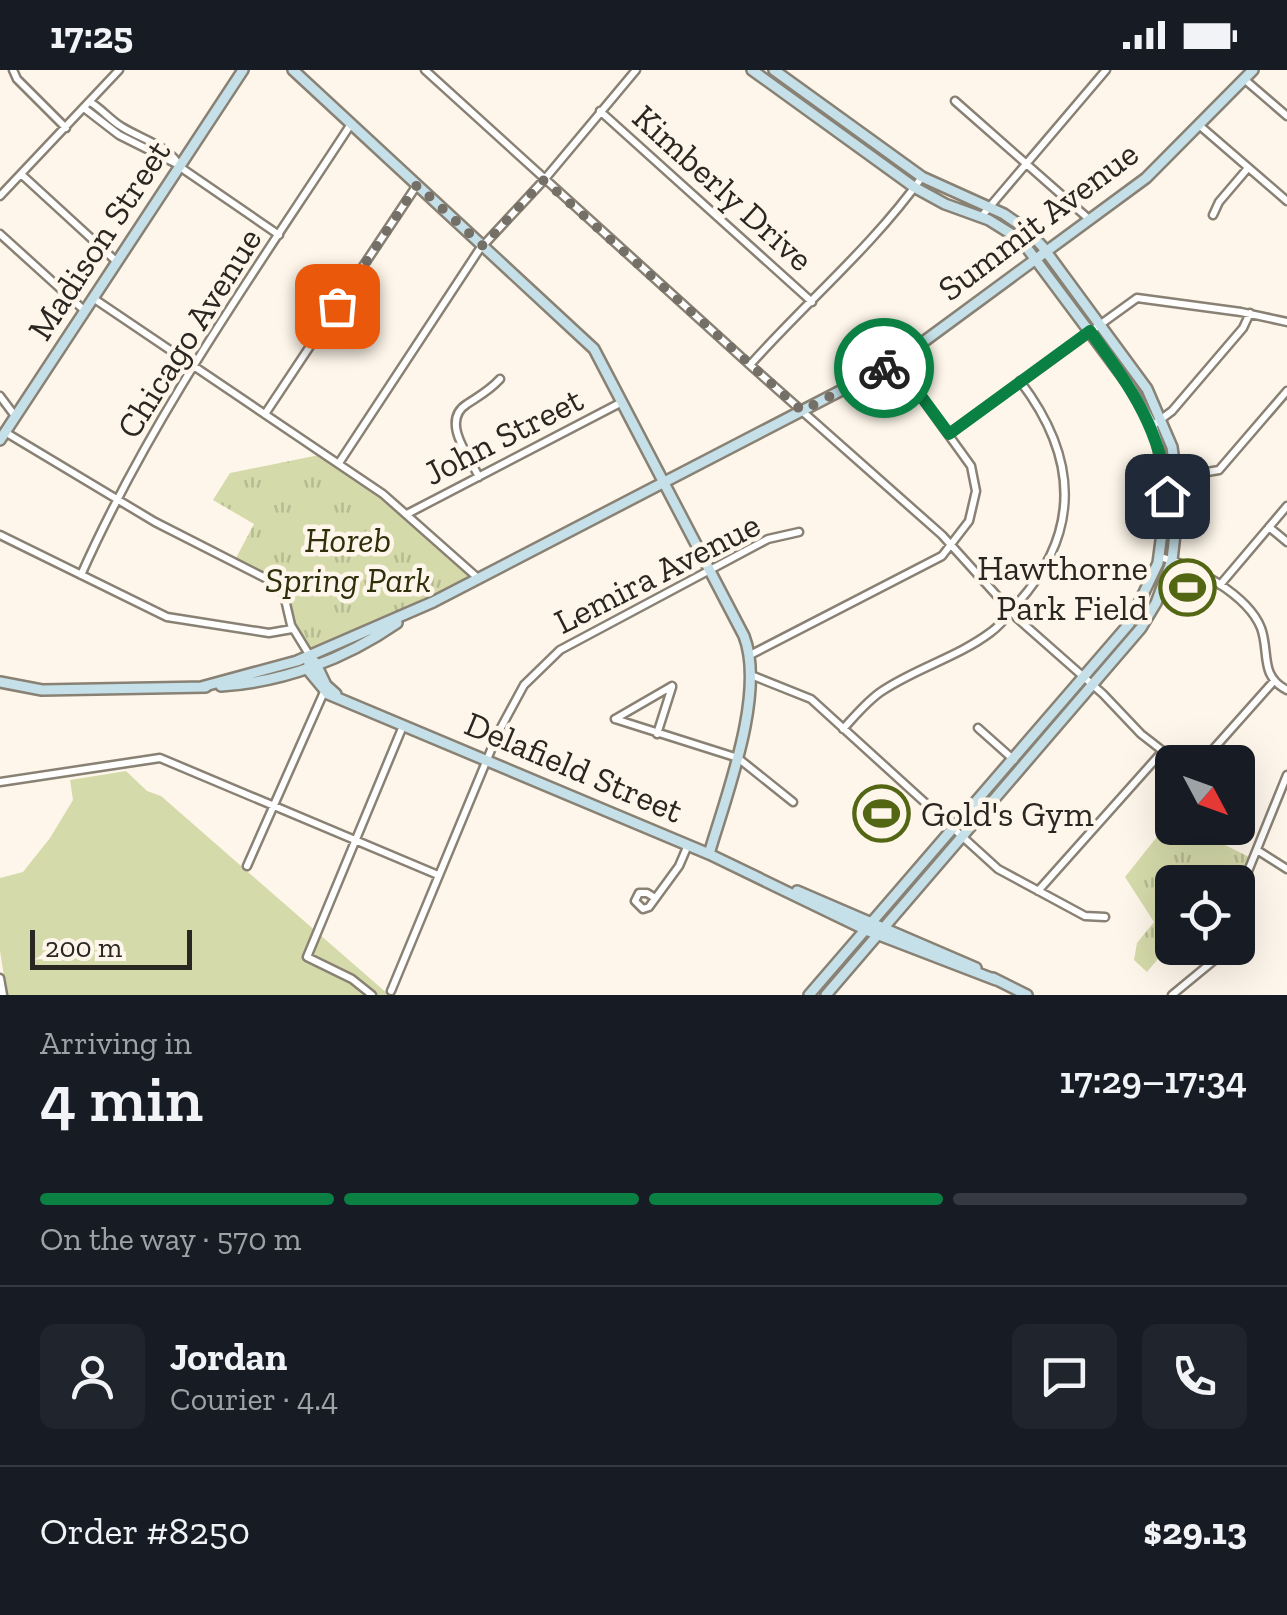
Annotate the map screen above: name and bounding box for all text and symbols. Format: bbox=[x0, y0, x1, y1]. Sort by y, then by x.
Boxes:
text: 17:25 bbox=[50, 12, 133, 58]
street label: Kimberly Drive bbox=[624, 96, 822, 280]
street label: Madison Street bbox=[19, 132, 179, 348]
street label: Summit Avenue bbox=[930, 132, 1146, 310]
street label: Chicago Avenue bbox=[108, 220, 270, 446]
pin bbox=[295, 264, 380, 349]
icon: bag bbox=[310, 279, 365, 334]
courier bbox=[834, 318, 934, 418]
icon: bike bbox=[857, 341, 912, 396]
street label: John Street bbox=[416, 378, 590, 494]
pin bbox=[1125, 454, 1210, 539]
icon: home bbox=[1140, 469, 1195, 524]
street label: Lemira Avenue bbox=[547, 503, 767, 643]
park label: Horeb Spring Park bbox=[265, 519, 431, 601]
place label: Hawthorne Park Field bbox=[977, 547, 1148, 629]
sports icon: Hawthorne Park Field bbox=[1157, 558, 1217, 618]
street label: Delafield Street bbox=[459, 702, 689, 832]
north arrow bbox=[1155, 745, 1255, 845]
map controls bbox=[1155, 745, 1255, 965]
sports icon: Gold's Gym bbox=[852, 784, 912, 844]
place label: Gold's Gym bbox=[921, 793, 1094, 835]
button: locate bbox=[1155, 865, 1255, 965]
scale bar bbox=[30, 925, 192, 970]
text: 200 m bbox=[45, 931, 122, 964]
text: Arriving in bbox=[40, 1024, 192, 1062]
text: 17:29–17:34 bbox=[1060, 1057, 1247, 1103]
text: 4 min bbox=[40, 1060, 203, 1138]
text: On the way · 570 m bbox=[40, 1220, 301, 1258]
button: person bbox=[40, 1324, 145, 1429]
button: chat bbox=[1012, 1324, 1117, 1429]
button: phone bbox=[1142, 1324, 1247, 1429]
text: Jordan bbox=[170, 1334, 287, 1380]
text: Courier · 4.4 bbox=[170, 1380, 338, 1418]
text: Order #8250 bbox=[40, 1508, 250, 1554]
text: $29.13 bbox=[1143, 1508, 1247, 1554]

